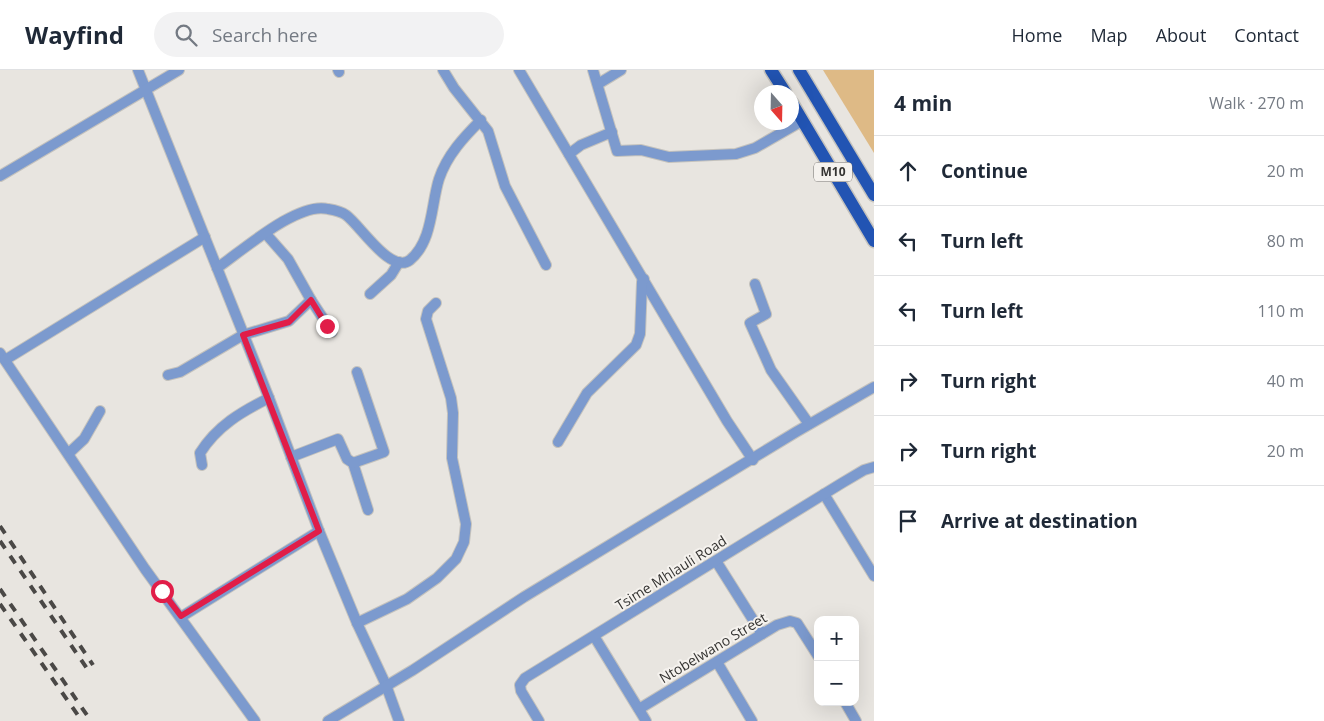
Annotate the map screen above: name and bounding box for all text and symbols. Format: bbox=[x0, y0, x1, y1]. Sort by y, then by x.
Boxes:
search box bbox=[154, 12, 504, 57]
text: Wayfind bbox=[25, 18, 124, 51]
icon: search bbox=[172, 21, 200, 49]
text: Search here bbox=[212, 22, 318, 48]
text: Home bbox=[1012, 23, 1062, 47]
text: Map bbox=[1090, 23, 1128, 47]
text: About bbox=[1156, 23, 1206, 47]
text: Contact bbox=[1234, 23, 1299, 47]
north arrow bbox=[754, 85, 799, 130]
text: 4 min bbox=[894, 89, 952, 117]
text: Walk · 270 m bbox=[1209, 92, 1304, 114]
icon: ahead bbox=[894, 157, 922, 185]
text: Continue bbox=[941, 158, 1028, 184]
text: 20 m bbox=[1267, 160, 1304, 182]
road number: M10 bbox=[814, 162, 852, 181]
icon: left bbox=[894, 227, 922, 255]
text: Turn left bbox=[941, 228, 1023, 254]
text: 80 m bbox=[1267, 230, 1304, 252]
icon: left bbox=[894, 297, 922, 325]
text: Turn left bbox=[941, 298, 1023, 324]
text: 110 m bbox=[1258, 300, 1304, 322]
route end bbox=[316, 315, 339, 338]
icon: right bbox=[894, 367, 922, 395]
text: Turn right bbox=[941, 368, 1036, 394]
text: 40 m bbox=[1267, 370, 1304, 392]
icon: right bbox=[894, 437, 922, 465]
text: Turn right bbox=[941, 438, 1036, 464]
text: 20 m bbox=[1267, 440, 1304, 462]
icon: arrive bbox=[894, 507, 922, 535]
text: Arrive at destination bbox=[941, 508, 1138, 534]
street label: Tsime Mhlauli Road bbox=[612, 531, 730, 614]
route start bbox=[151, 580, 174, 603]
street label: Ntobelwano Street bbox=[655, 608, 770, 687]
map controls bbox=[814, 616, 859, 706]
button: + bbox=[814, 616, 859, 661]
button: − bbox=[814, 661, 859, 706]

